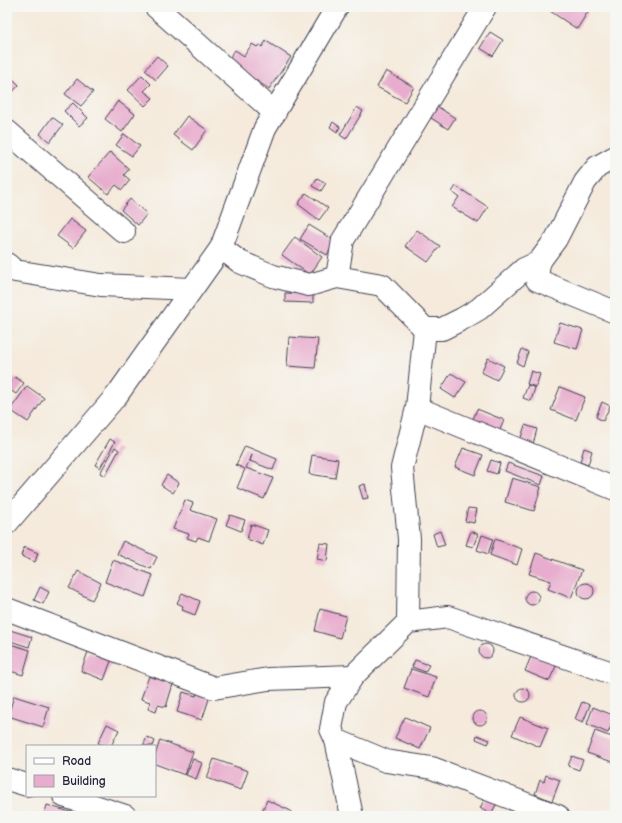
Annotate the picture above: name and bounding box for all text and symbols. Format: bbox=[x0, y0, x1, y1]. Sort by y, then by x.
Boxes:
legend bbox=[26, 745, 156, 797]
text: Road bbox=[62, 754, 91, 769]
text: Building bbox=[62, 774, 106, 789]

